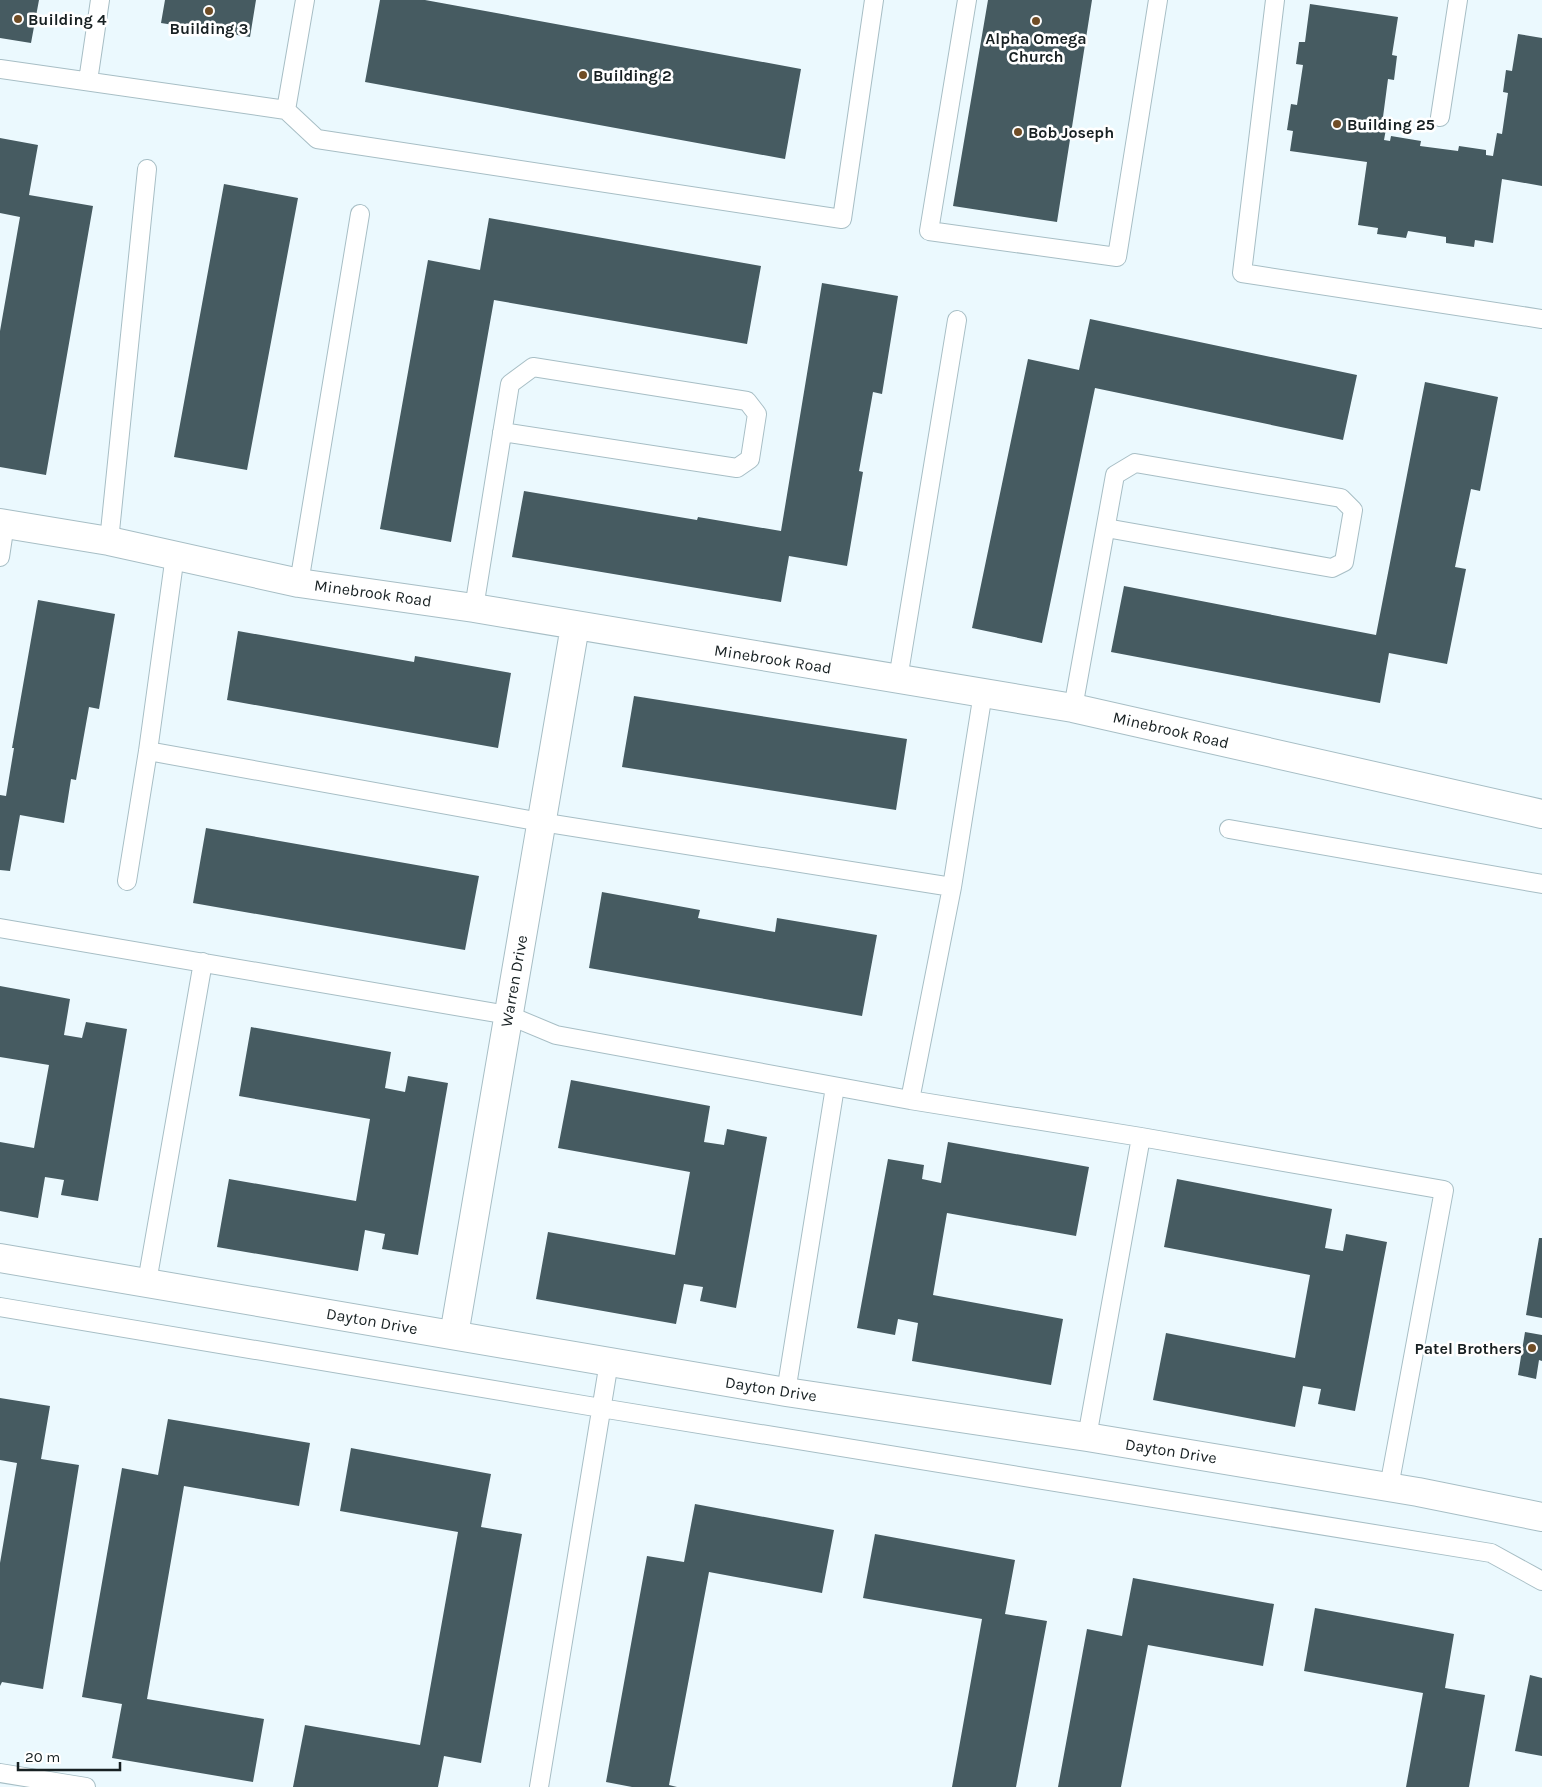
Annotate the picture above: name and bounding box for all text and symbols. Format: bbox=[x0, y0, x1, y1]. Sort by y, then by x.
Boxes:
marker: Building 3 bbox=[203, 5, 215, 17]
place label: Building 4 bbox=[28, 10, 107, 29]
marker: Building 4 bbox=[12, 13, 24, 25]
marker: Alpha Omega Church bbox=[1030, 15, 1042, 27]
place label: Building 3 bbox=[170, 19, 248, 38]
place label: Alpha Omega Church bbox=[985, 29, 1087, 66]
place label: Building 2 bbox=[593, 66, 672, 85]
marker: Building 2 bbox=[577, 69, 589, 81]
place label: Building 25 bbox=[1347, 115, 1435, 134]
marker: Building 25 bbox=[1331, 118, 1343, 130]
place label: Bob Joseph bbox=[1028, 123, 1114, 142]
marker: Bob Joseph bbox=[1012, 126, 1024, 138]
street label: Minebrook Road bbox=[313, 575, 433, 611]
street label: Minebrook Road bbox=[713, 640, 833, 678]
street label: Minebrook Road bbox=[1111, 707, 1231, 753]
street label: Warren Drive bbox=[497, 933, 531, 1029]
street label: Dayton Drive bbox=[325, 1304, 419, 1338]
place label: Patel Brothers bbox=[1414, 1339, 1522, 1358]
marker: Patel Brothers bbox=[1526, 1342, 1538, 1354]
street label: Dayton Drive bbox=[724, 1372, 818, 1406]
street label: Dayton Drive bbox=[1124, 1434, 1218, 1468]
scale bar bbox=[18, 1740, 120, 1772]
text: 20 m bbox=[25, 1748, 60, 1766]

